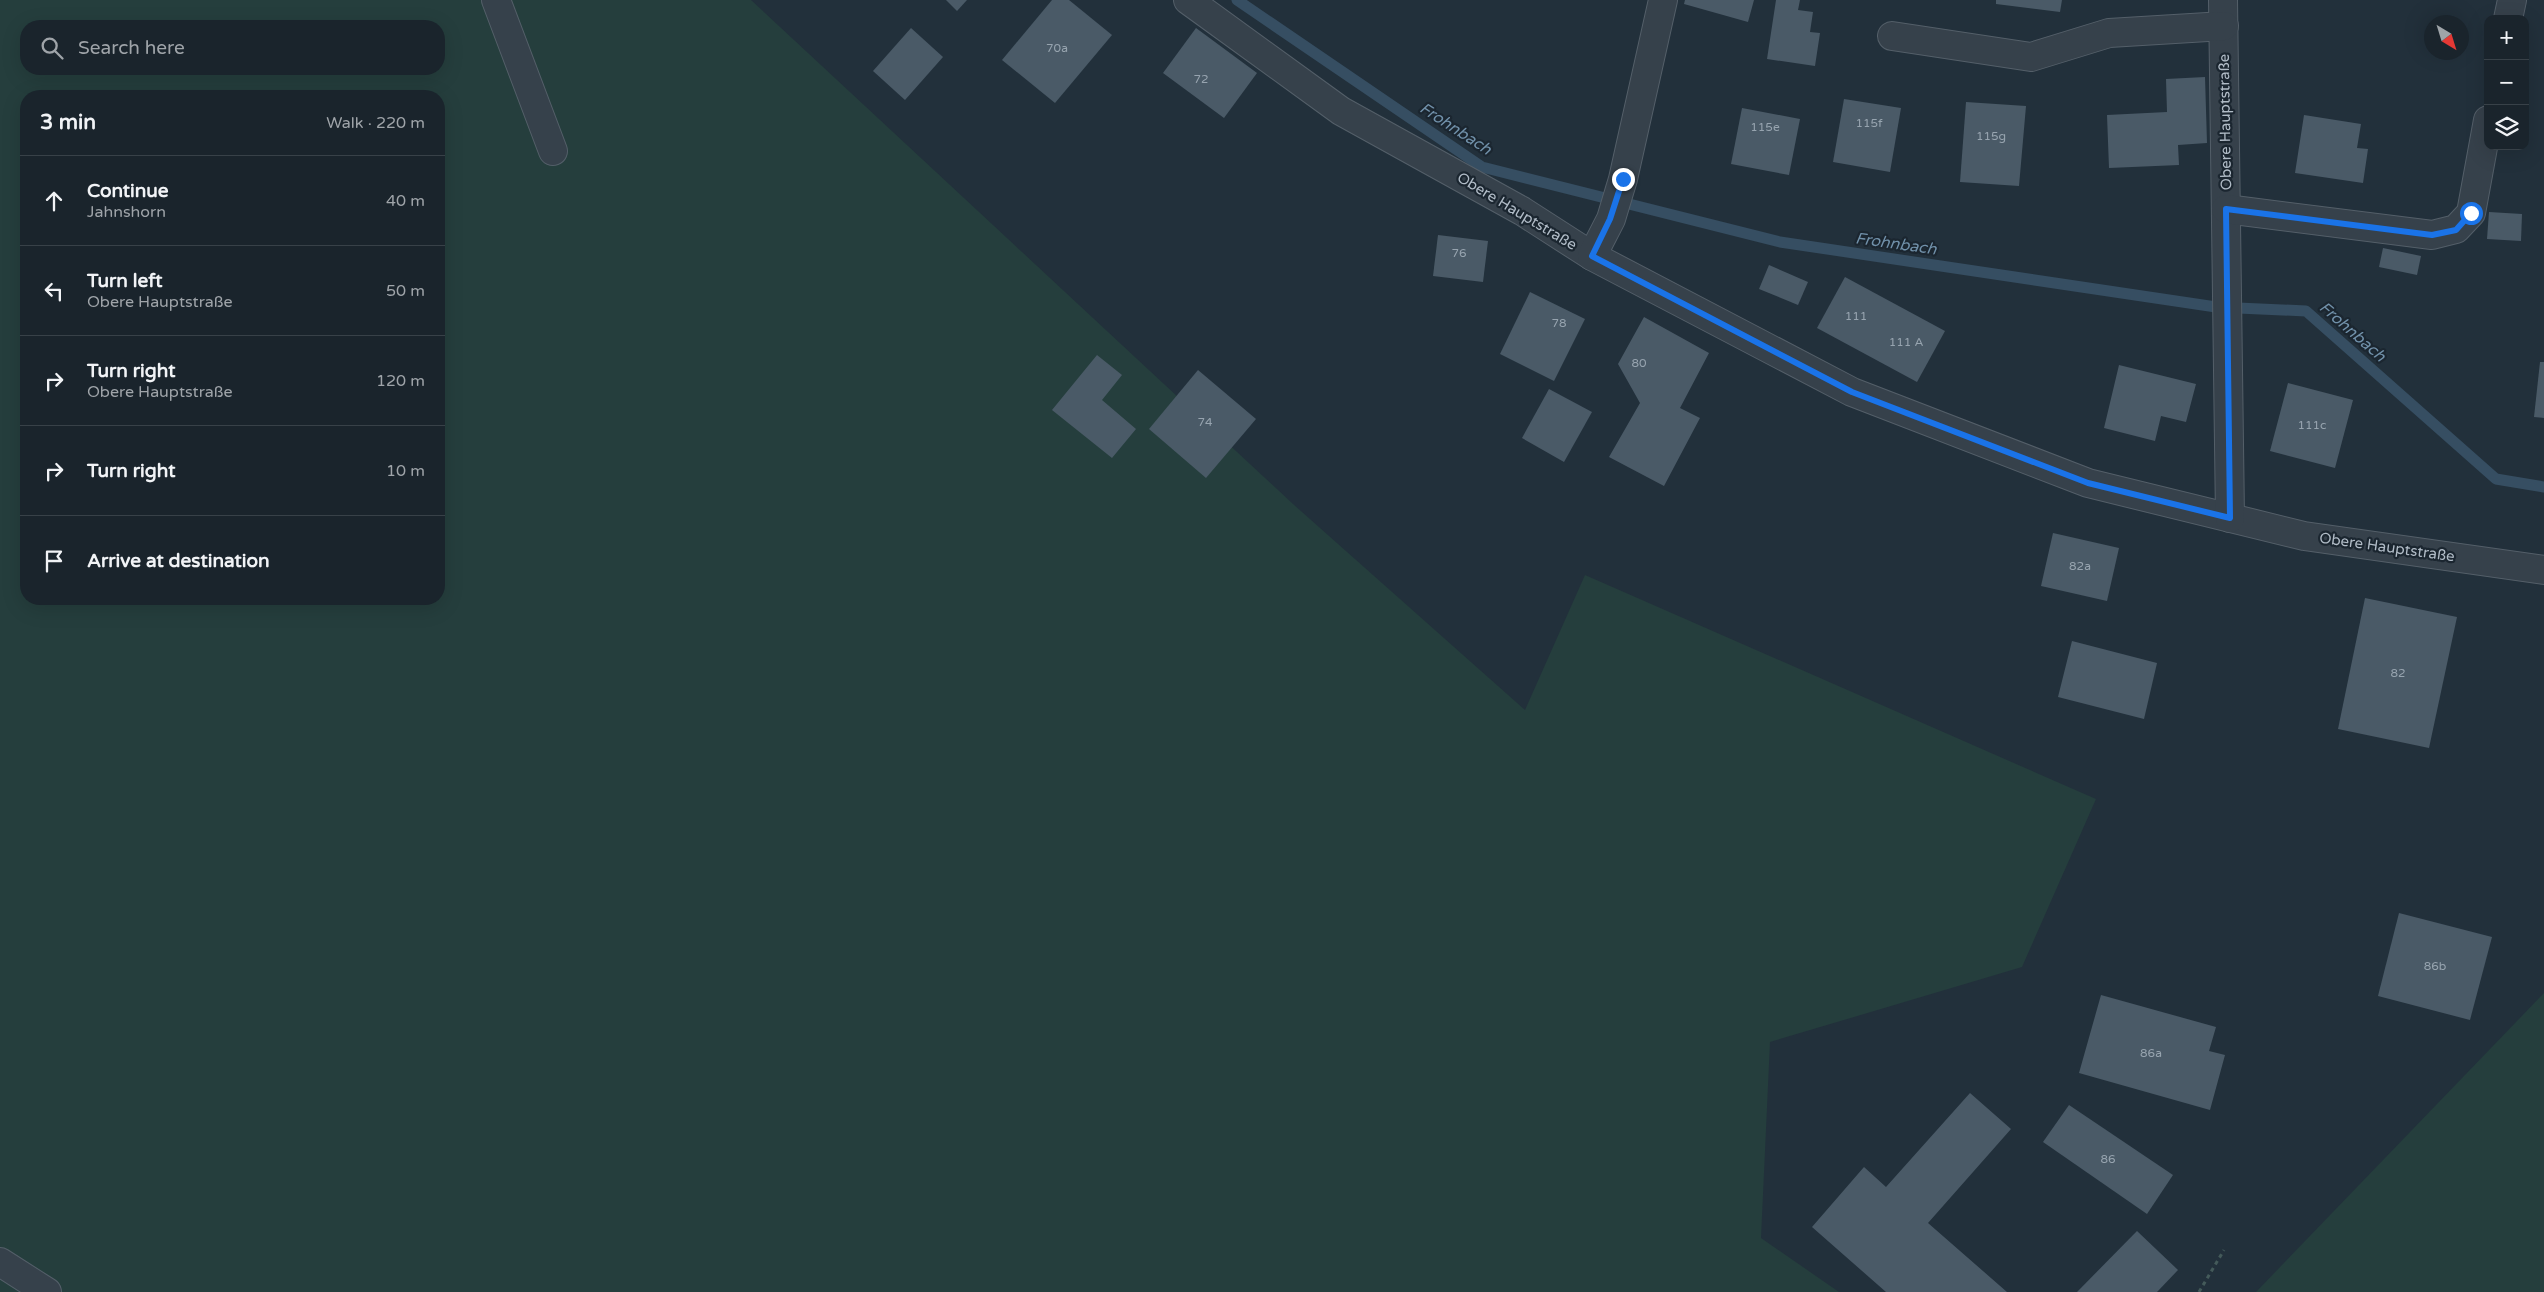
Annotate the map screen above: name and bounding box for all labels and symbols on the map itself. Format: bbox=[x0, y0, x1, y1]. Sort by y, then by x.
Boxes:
north arrow bbox=[2424, 15, 2469, 60]
house number: 70a bbox=[1046, 41, 1068, 55]
street label: Obere Hauptstraße bbox=[2215, 54, 2235, 190]
house number: 72 bbox=[1193, 72, 1209, 86]
water label: Frohnbach bbox=[1416, 98, 1496, 160]
house number: 115f bbox=[1855, 116, 1883, 130]
house number: 115e bbox=[1750, 120, 1780, 134]
house number: 115g bbox=[1976, 129, 2006, 143]
street label: Obere Hauptstraße bbox=[1454, 168, 1580, 254]
route end bbox=[1612, 168, 1635, 191]
route start bbox=[2460, 202, 2483, 225]
water label: Frohnbach bbox=[1854, 228, 1939, 260]
house number: 76 bbox=[1451, 246, 1467, 260]
water label: Frohnbach bbox=[2315, 297, 2391, 367]
house number: 111 bbox=[1845, 309, 1867, 323]
house number: 78 bbox=[1551, 316, 1567, 330]
house number: 111 A bbox=[1889, 335, 1923, 349]
house number: 80 bbox=[1631, 356, 1647, 370]
house number: 74 bbox=[1197, 415, 1213, 429]
house number: 111c bbox=[2297, 418, 2327, 432]
street label: Obere Hauptstraße bbox=[2318, 529, 2456, 565]
house number: 82a bbox=[2069, 559, 2091, 573]
house number: 82 bbox=[2390, 666, 2406, 680]
house number: 86b bbox=[2424, 959, 2446, 973]
house number: 86a bbox=[2140, 1046, 2162, 1060]
house number: 86 bbox=[2100, 1152, 2116, 1166]

